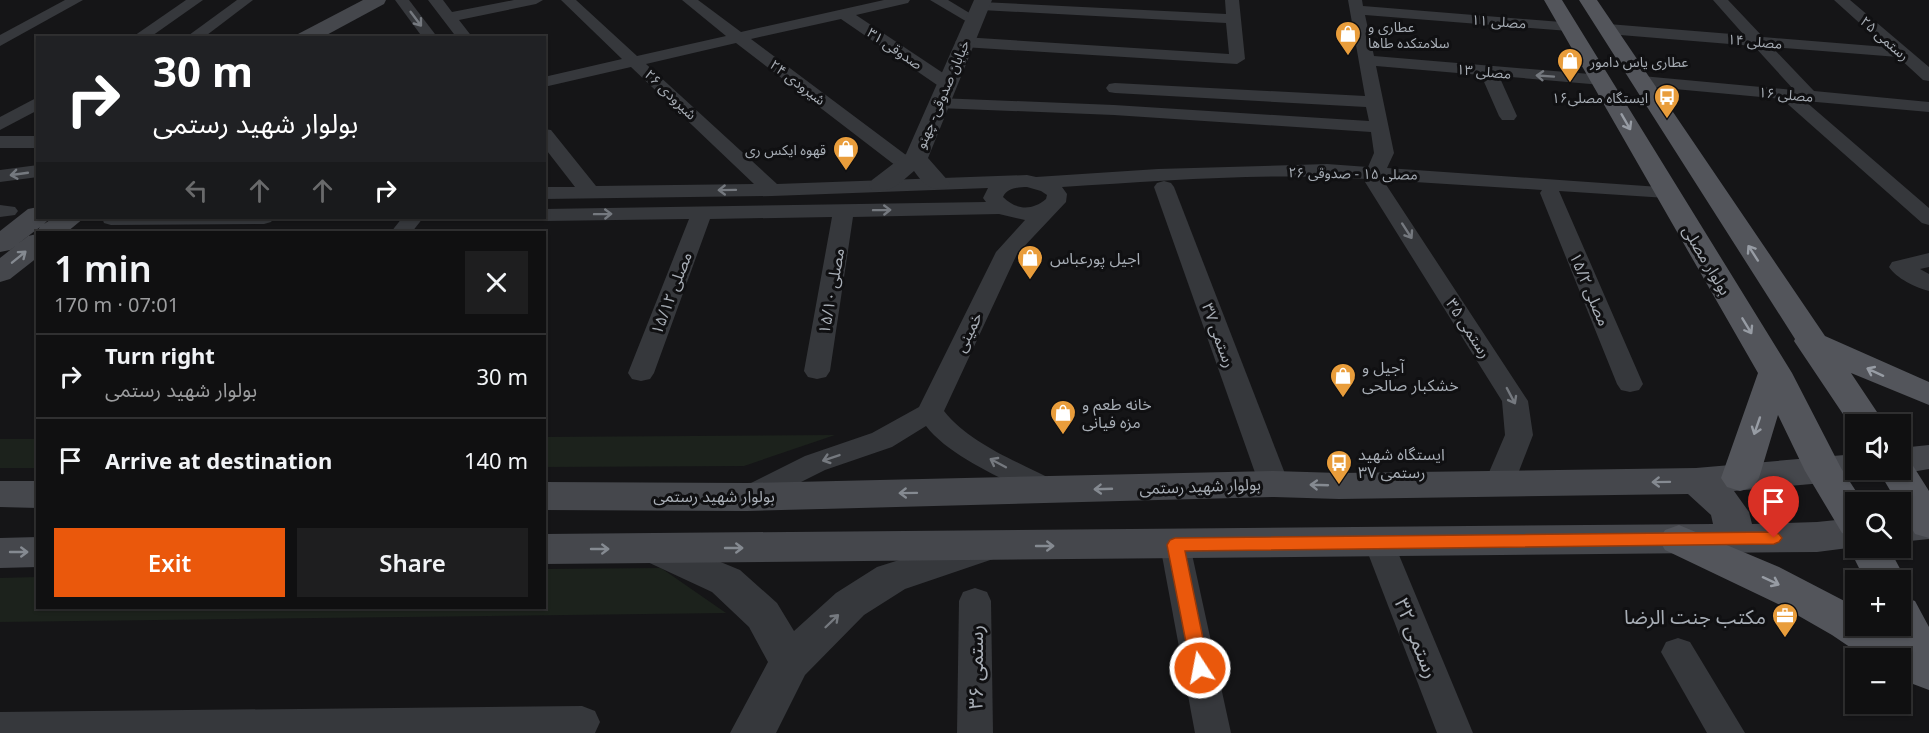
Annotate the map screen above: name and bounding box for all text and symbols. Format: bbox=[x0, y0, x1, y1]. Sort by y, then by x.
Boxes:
one-way arrow bbox=[410, 10, 423, 26]
street label: مصلی ۱۱ bbox=[1471, 10, 1527, 32]
street label: رستمی ۲۵ bbox=[1857, 11, 1913, 65]
place label: عطاری و سلامتکده طاها bbox=[1368, 17, 1449, 52]
shop icon: عطاری و سلامتکده طاها bbox=[1333, 19, 1363, 57]
street label: صدوقی ۳۱ bbox=[864, 23, 927, 74]
street label: مصلی ۱۴ bbox=[1727, 29, 1783, 53]
street label: خیابان صدوقی- چهنو bbox=[911, 37, 974, 152]
text: 30 m bbox=[153, 42, 253, 99]
shop icon: عطاری یاس دامور bbox=[1555, 46, 1585, 84]
place label: عطاری یاس دامور bbox=[1589, 52, 1688, 71]
street label: شیرودی ۲۴ bbox=[766, 55, 830, 109]
street label: مصلی ۱۳ bbox=[1456, 59, 1512, 83]
icon: right bbox=[54, 60, 132, 138]
street label: شیرودی ۲۶ bbox=[641, 65, 701, 123]
one-way arrow bbox=[1535, 70, 1555, 81]
bus stop icon: ایستگاه مصلی۱۶ bbox=[1652, 82, 1682, 120]
street label: مصلی ۱۶ bbox=[1758, 82, 1814, 106]
place label: ایستگاه مصلی۱۶ bbox=[1552, 88, 1648, 107]
text: بولوار شهید رستمی bbox=[153, 104, 358, 141]
one-way arrow bbox=[1621, 113, 1633, 130]
shop icon: قهوه ایکس ری bbox=[831, 134, 861, 172]
place label: قهوه ایکس ری bbox=[745, 140, 826, 159]
street label: مصلی ۱۵ - صدوقی ۲۶ bbox=[1288, 162, 1418, 184]
one-way arrow bbox=[9, 169, 29, 180]
icon: left bbox=[180, 174, 213, 207]
icon: ahead bbox=[243, 174, 276, 207]
icon: ahead bbox=[306, 174, 339, 207]
icon: right bbox=[369, 174, 402, 207]
one-way arrow bbox=[718, 185, 738, 196]
one-way arrow bbox=[871, 204, 891, 216]
one-way arrow bbox=[592, 208, 612, 220]
street label: بولوار مصلی bbox=[1678, 221, 1736, 299]
one-way arrow bbox=[1400, 223, 1413, 240]
shop icon: اجیل پورعباس bbox=[1015, 243, 1045, 281]
text: 1 min bbox=[54, 244, 152, 293]
one-way arrow bbox=[1747, 245, 1759, 262]
street label: مصلی ۱۵/۱۰ bbox=[813, 246, 849, 336]
place label: اجیل پورعباس bbox=[1050, 247, 1140, 269]
street label: مصلی ۱۵/۱۲ bbox=[645, 248, 697, 338]
street label: مصلی ۱۵/۲ bbox=[1565, 249, 1615, 329]
one-way arrow bbox=[11, 251, 27, 264]
button: close bbox=[465, 251, 528, 314]
text: 170 m · 07:01 bbox=[54, 291, 179, 318]
street label: رستمی ۳۵ bbox=[1441, 294, 1497, 362]
street label: رستمی ۳۷ bbox=[1197, 300, 1241, 370]
street label: خمینی bbox=[949, 308, 987, 356]
one-way arrow bbox=[1741, 317, 1753, 334]
text: Turn right bbox=[105, 340, 215, 370]
place label: آجیل و خشکبار صالحی bbox=[1362, 356, 1459, 396]
icon: right bbox=[54, 360, 87, 393]
text: 30 m bbox=[477, 361, 528, 391]
shop icon: آجیل و خشکبار صالحی bbox=[1328, 361, 1358, 399]
one-way arrow bbox=[1866, 366, 1884, 378]
text: بولوار شهید رستمی bbox=[105, 376, 257, 403]
one-way arrow bbox=[1505, 387, 1517, 404]
place label: خانه طعم و مزه فیانی bbox=[1082, 393, 1152, 433]
shop icon: خانه طعم و مزه فیانی bbox=[1048, 398, 1078, 436]
map controls bbox=[1845, 414, 1911, 714]
button: sound bbox=[1845, 414, 1911, 480]
one-way arrow bbox=[1751, 416, 1762, 435]
place label: ایستگاه شهید رستمی ۳۷ bbox=[1358, 443, 1445, 483]
icon: arrive bbox=[54, 444, 87, 477]
text: Arrive at destination bbox=[105, 445, 332, 475]
text: 140 m bbox=[464, 445, 528, 475]
bus stop icon: ایستگاه شهید رستمی ۳۷ bbox=[1324, 448, 1354, 486]
one-way arrow bbox=[823, 453, 841, 464]
one-way arrow bbox=[989, 457, 1007, 468]
street label: بولوار شهید رستمی bbox=[1139, 473, 1261, 499]
one-way arrow bbox=[1651, 476, 1671, 488]
pin bbox=[1748, 476, 1799, 538]
one-way arrow bbox=[1309, 480, 1329, 491]
one-way arrow bbox=[1093, 483, 1113, 494]
street label: بولوار شهید رستمی bbox=[653, 485, 775, 507]
icon: arrive bbox=[1757, 485, 1790, 518]
one-way arrow bbox=[898, 487, 918, 499]
button: search bbox=[1845, 492, 1911, 558]
button: Exit bbox=[54, 528, 285, 597]
button: Share bbox=[297, 528, 528, 597]
one-way arrow bbox=[1034, 540, 1054, 552]
one-way arrow bbox=[724, 542, 744, 554]
one-way arrow bbox=[589, 543, 609, 555]
one-way arrow bbox=[8, 547, 28, 558]
button: + bbox=[1845, 570, 1911, 636]
one-way arrow bbox=[1762, 575, 1780, 587]
street label: رستمی ۳۲ bbox=[1389, 594, 1445, 682]
office icon: مكتب جنت الرضا bbox=[1770, 601, 1800, 639]
place label: مكتب جنت الرضا bbox=[1624, 603, 1766, 630]
one-way arrow bbox=[825, 613, 840, 628]
street label: رستمی ۳۶ bbox=[962, 625, 989, 709]
position arrow bbox=[1168, 636, 1232, 700]
button: − bbox=[1845, 648, 1911, 714]

